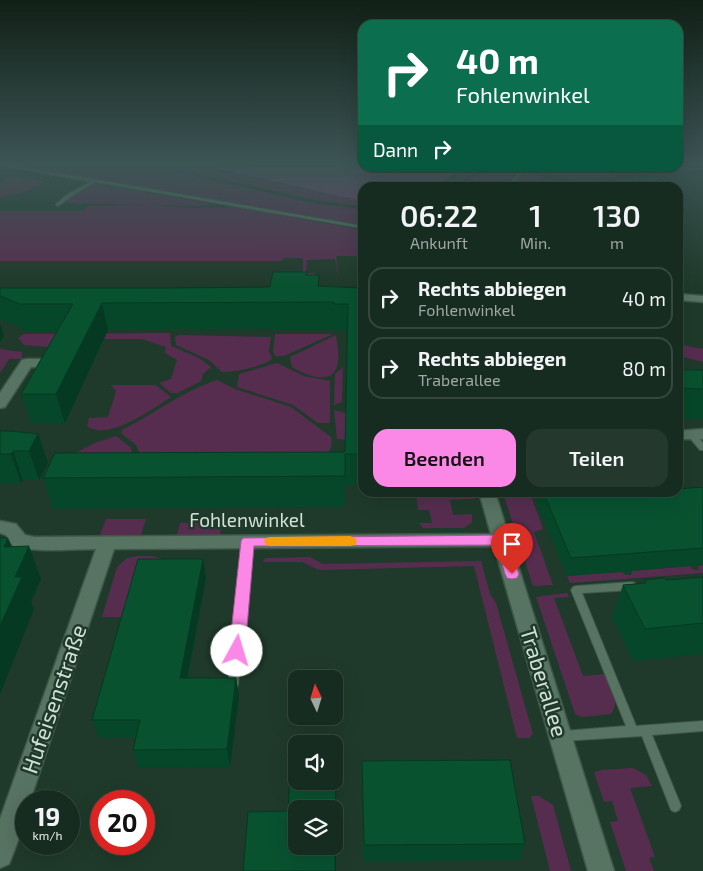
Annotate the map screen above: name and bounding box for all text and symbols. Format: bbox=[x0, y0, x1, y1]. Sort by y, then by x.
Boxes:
text: 40 m bbox=[456, 39, 539, 81]
icon: right bbox=[373, 40, 438, 105]
text: Fohlenwinkel bbox=[456, 81, 590, 107]
icon: right bbox=[428, 135, 456, 163]
text: Dann bbox=[373, 138, 418, 161]
text: 06:22 bbox=[400, 197, 478, 233]
text: 1 bbox=[529, 197, 542, 233]
text: 130 bbox=[593, 197, 641, 233]
text: Ankunft bbox=[410, 233, 468, 252]
text: Min. bbox=[520, 233, 551, 252]
text: m bbox=[610, 233, 624, 252]
text: Rechts abbiegen bbox=[418, 277, 566, 300]
icon: right bbox=[375, 284, 403, 312]
text: 40 m bbox=[622, 287, 666, 310]
text: Fohlenwinkel bbox=[418, 300, 515, 319]
text: Rechts abbiegen bbox=[418, 347, 566, 370]
icon: right bbox=[375, 354, 403, 382]
text: 80 m bbox=[622, 357, 666, 380]
text: Traberallee bbox=[418, 370, 501, 389]
button: Beenden bbox=[373, 429, 516, 487]
button: Teilen bbox=[526, 429, 668, 487]
street label: Fohlenwinkel bbox=[189, 508, 305, 531]
pin bbox=[491, 523, 533, 574]
icon: arrive bbox=[498, 530, 526, 558]
street label: Hufeisenstraße bbox=[15, 621, 91, 776]
position arrow bbox=[210, 624, 262, 676]
street label: Traberallee bbox=[516, 624, 574, 740]
north arrow bbox=[288, 670, 342, 725]
map controls bbox=[288, 670, 343, 855]
button: sound bbox=[288, 735, 343, 790]
speed limit sign: 20 bbox=[90, 790, 155, 855]
button: layers bbox=[288, 800, 343, 855]
text: 19 bbox=[35, 801, 60, 831]
text: km/h bbox=[33, 828, 62, 842]

